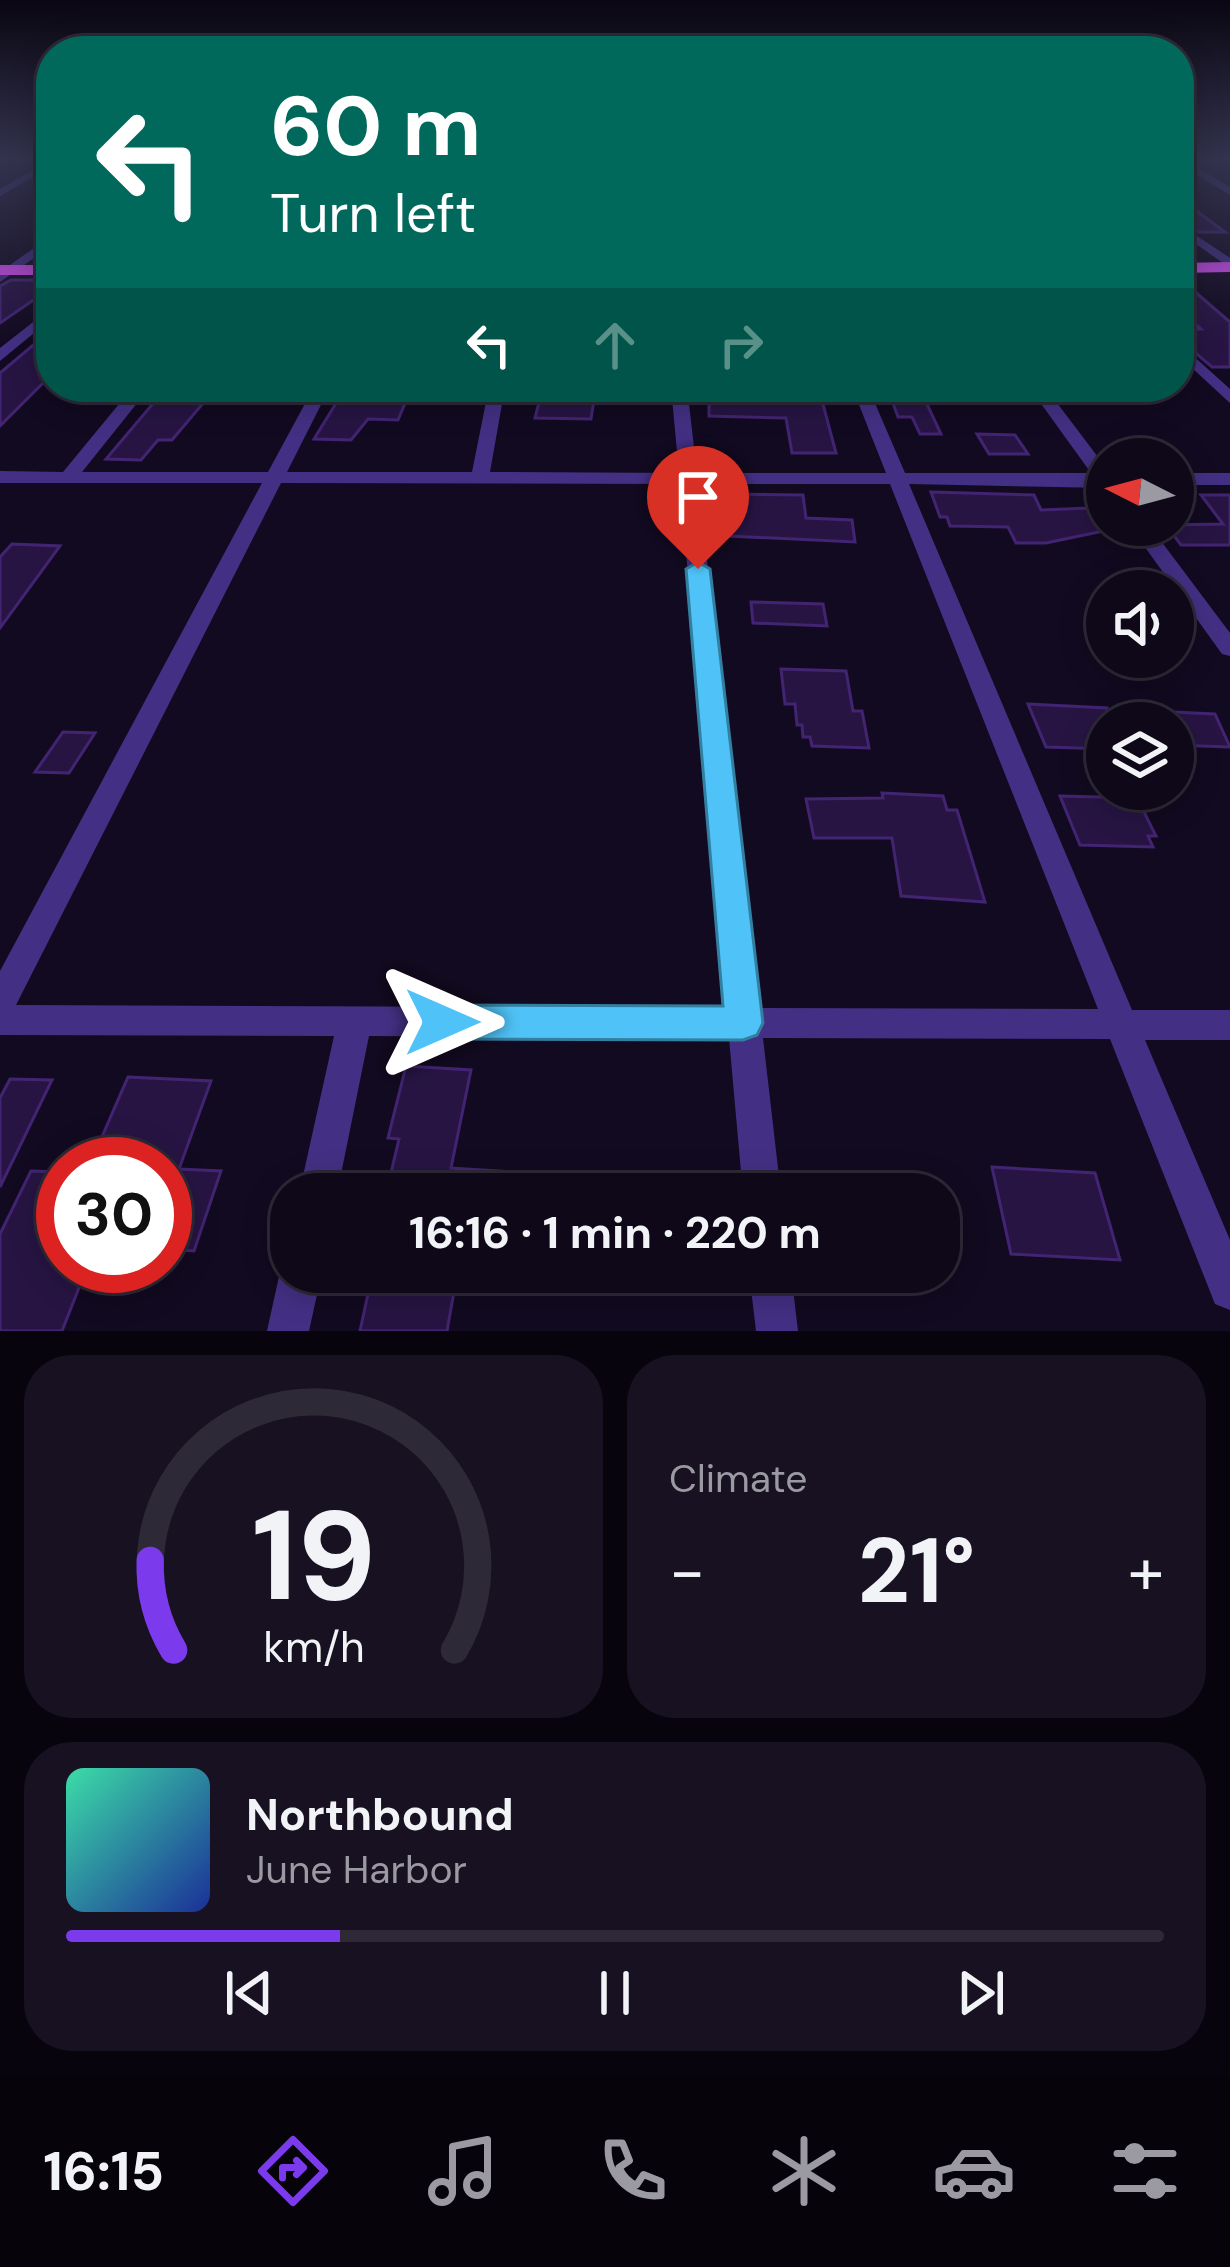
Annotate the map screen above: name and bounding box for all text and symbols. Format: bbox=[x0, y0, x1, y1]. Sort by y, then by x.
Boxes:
text: 60 m bbox=[270, 72, 481, 181]
icon: left bbox=[72, 84, 228, 240]
text: Turn left bbox=[270, 178, 476, 249]
icon: left bbox=[456, 312, 522, 378]
icon: ahead bbox=[582, 312, 648, 378]
icon: right bbox=[708, 312, 774, 378]
north arrow bbox=[1086, 438, 1194, 546]
map controls bbox=[1086, 438, 1194, 810]
pin bbox=[647, 446, 749, 569]
icon: arrive bbox=[665, 464, 731, 530]
button: sound bbox=[1086, 570, 1194, 678]
button: layers bbox=[1086, 702, 1194, 810]
position arrow bbox=[379, 959, 505, 1085]
speed limit sign: 30 bbox=[36, 1137, 192, 1293]
text: 16:16 · 1 min · 220 m bbox=[409, 1203, 821, 1262]
text: Climate bbox=[669, 1453, 807, 1504]
text: 19 bbox=[251, 1475, 376, 1638]
text: 21° bbox=[858, 1513, 975, 1630]
text: − bbox=[669, 1529, 705, 1614]
text: + bbox=[1128, 1529, 1164, 1614]
text: km/h bbox=[263, 1618, 364, 1674]
text: Northbound bbox=[246, 1785, 514, 1844]
text: June Harbor bbox=[246, 1844, 467, 1895]
icon: previous bbox=[216, 1960, 282, 2026]
icon: pause bbox=[582, 1960, 648, 2026]
icon: next bbox=[948, 1960, 1014, 2026]
icon: directions bbox=[251, 2129, 335, 2213]
icon: music bbox=[421, 2129, 505, 2213]
icon: phone bbox=[591, 2129, 675, 2213]
icon: climate bbox=[762, 2129, 846, 2213]
icon: car bbox=[932, 2129, 1016, 2213]
icon: filters bbox=[1103, 2129, 1187, 2213]
text: 16:15 bbox=[43, 2136, 164, 2207]

